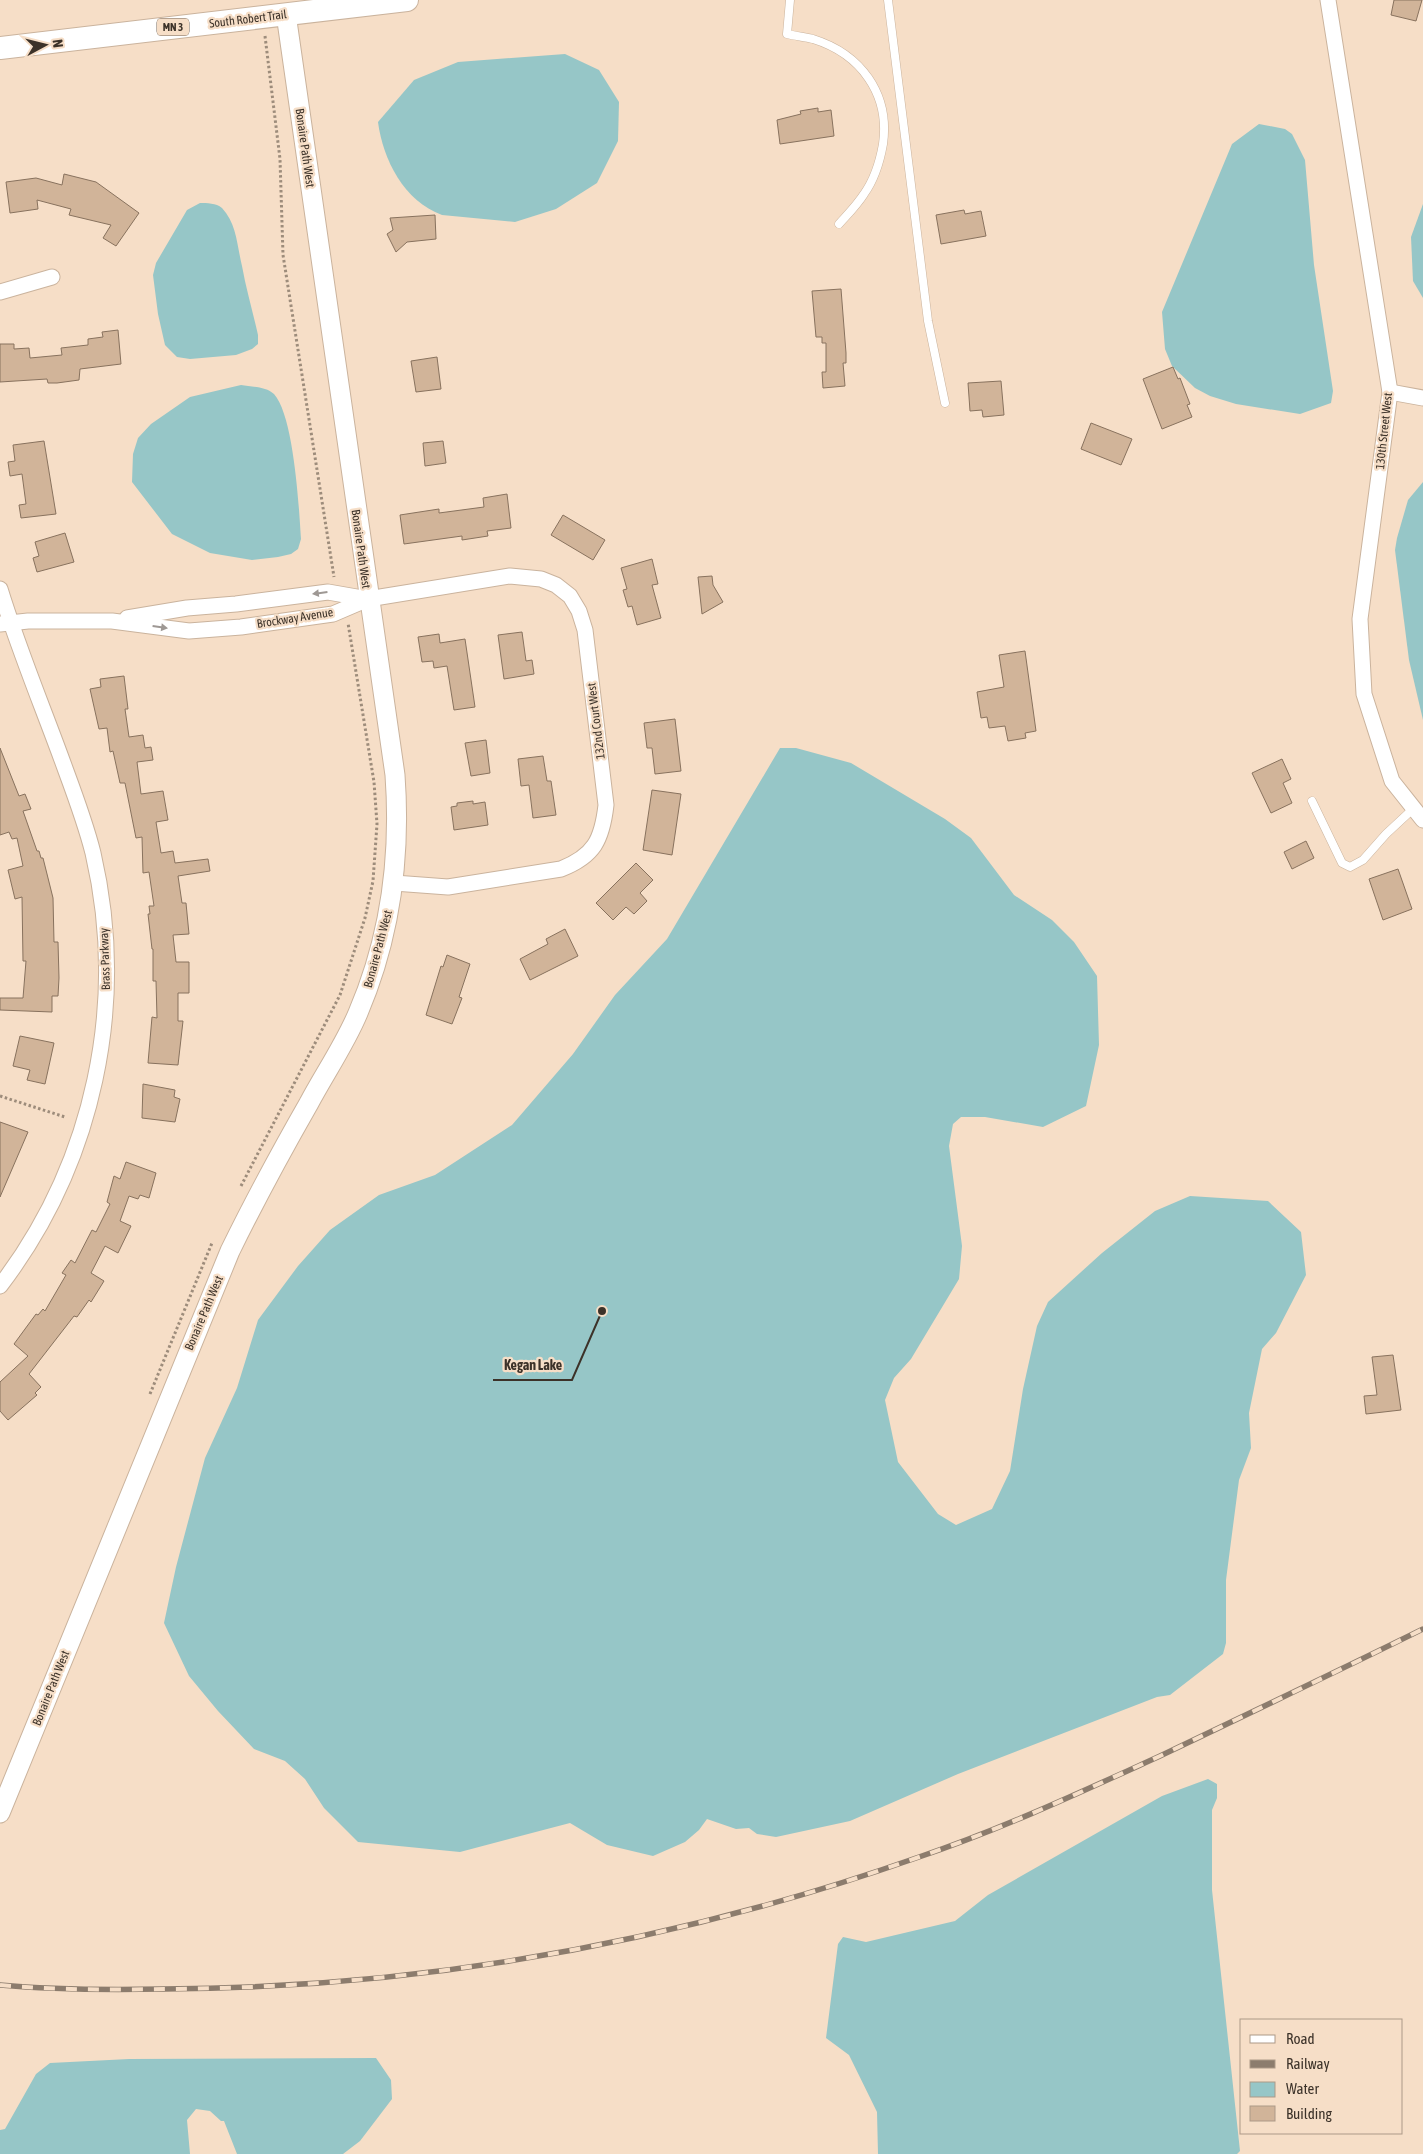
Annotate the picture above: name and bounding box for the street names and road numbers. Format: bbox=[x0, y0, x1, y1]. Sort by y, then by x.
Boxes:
street label: South Robert Trail bbox=[208, 7, 288, 31]
road number: MN 3 bbox=[157, 18, 189, 36]
street label: Bonaire Path West bbox=[293, 108, 318, 189]
street label: 130th Street West bbox=[1373, 391, 1395, 470]
street label: Bonaire Path West bbox=[349, 509, 374, 590]
street label: Brockway Avenue bbox=[256, 605, 334, 631]
street label: 132nd Court West bbox=[584, 681, 608, 760]
street label: Bonaire Path West bbox=[361, 908, 395, 989]
street label: Brass Parkway bbox=[97, 928, 113, 990]
street label: Bonaire Path West bbox=[182, 1273, 226, 1352]
street label: Bonaire Path West bbox=[30, 1648, 73, 1728]

